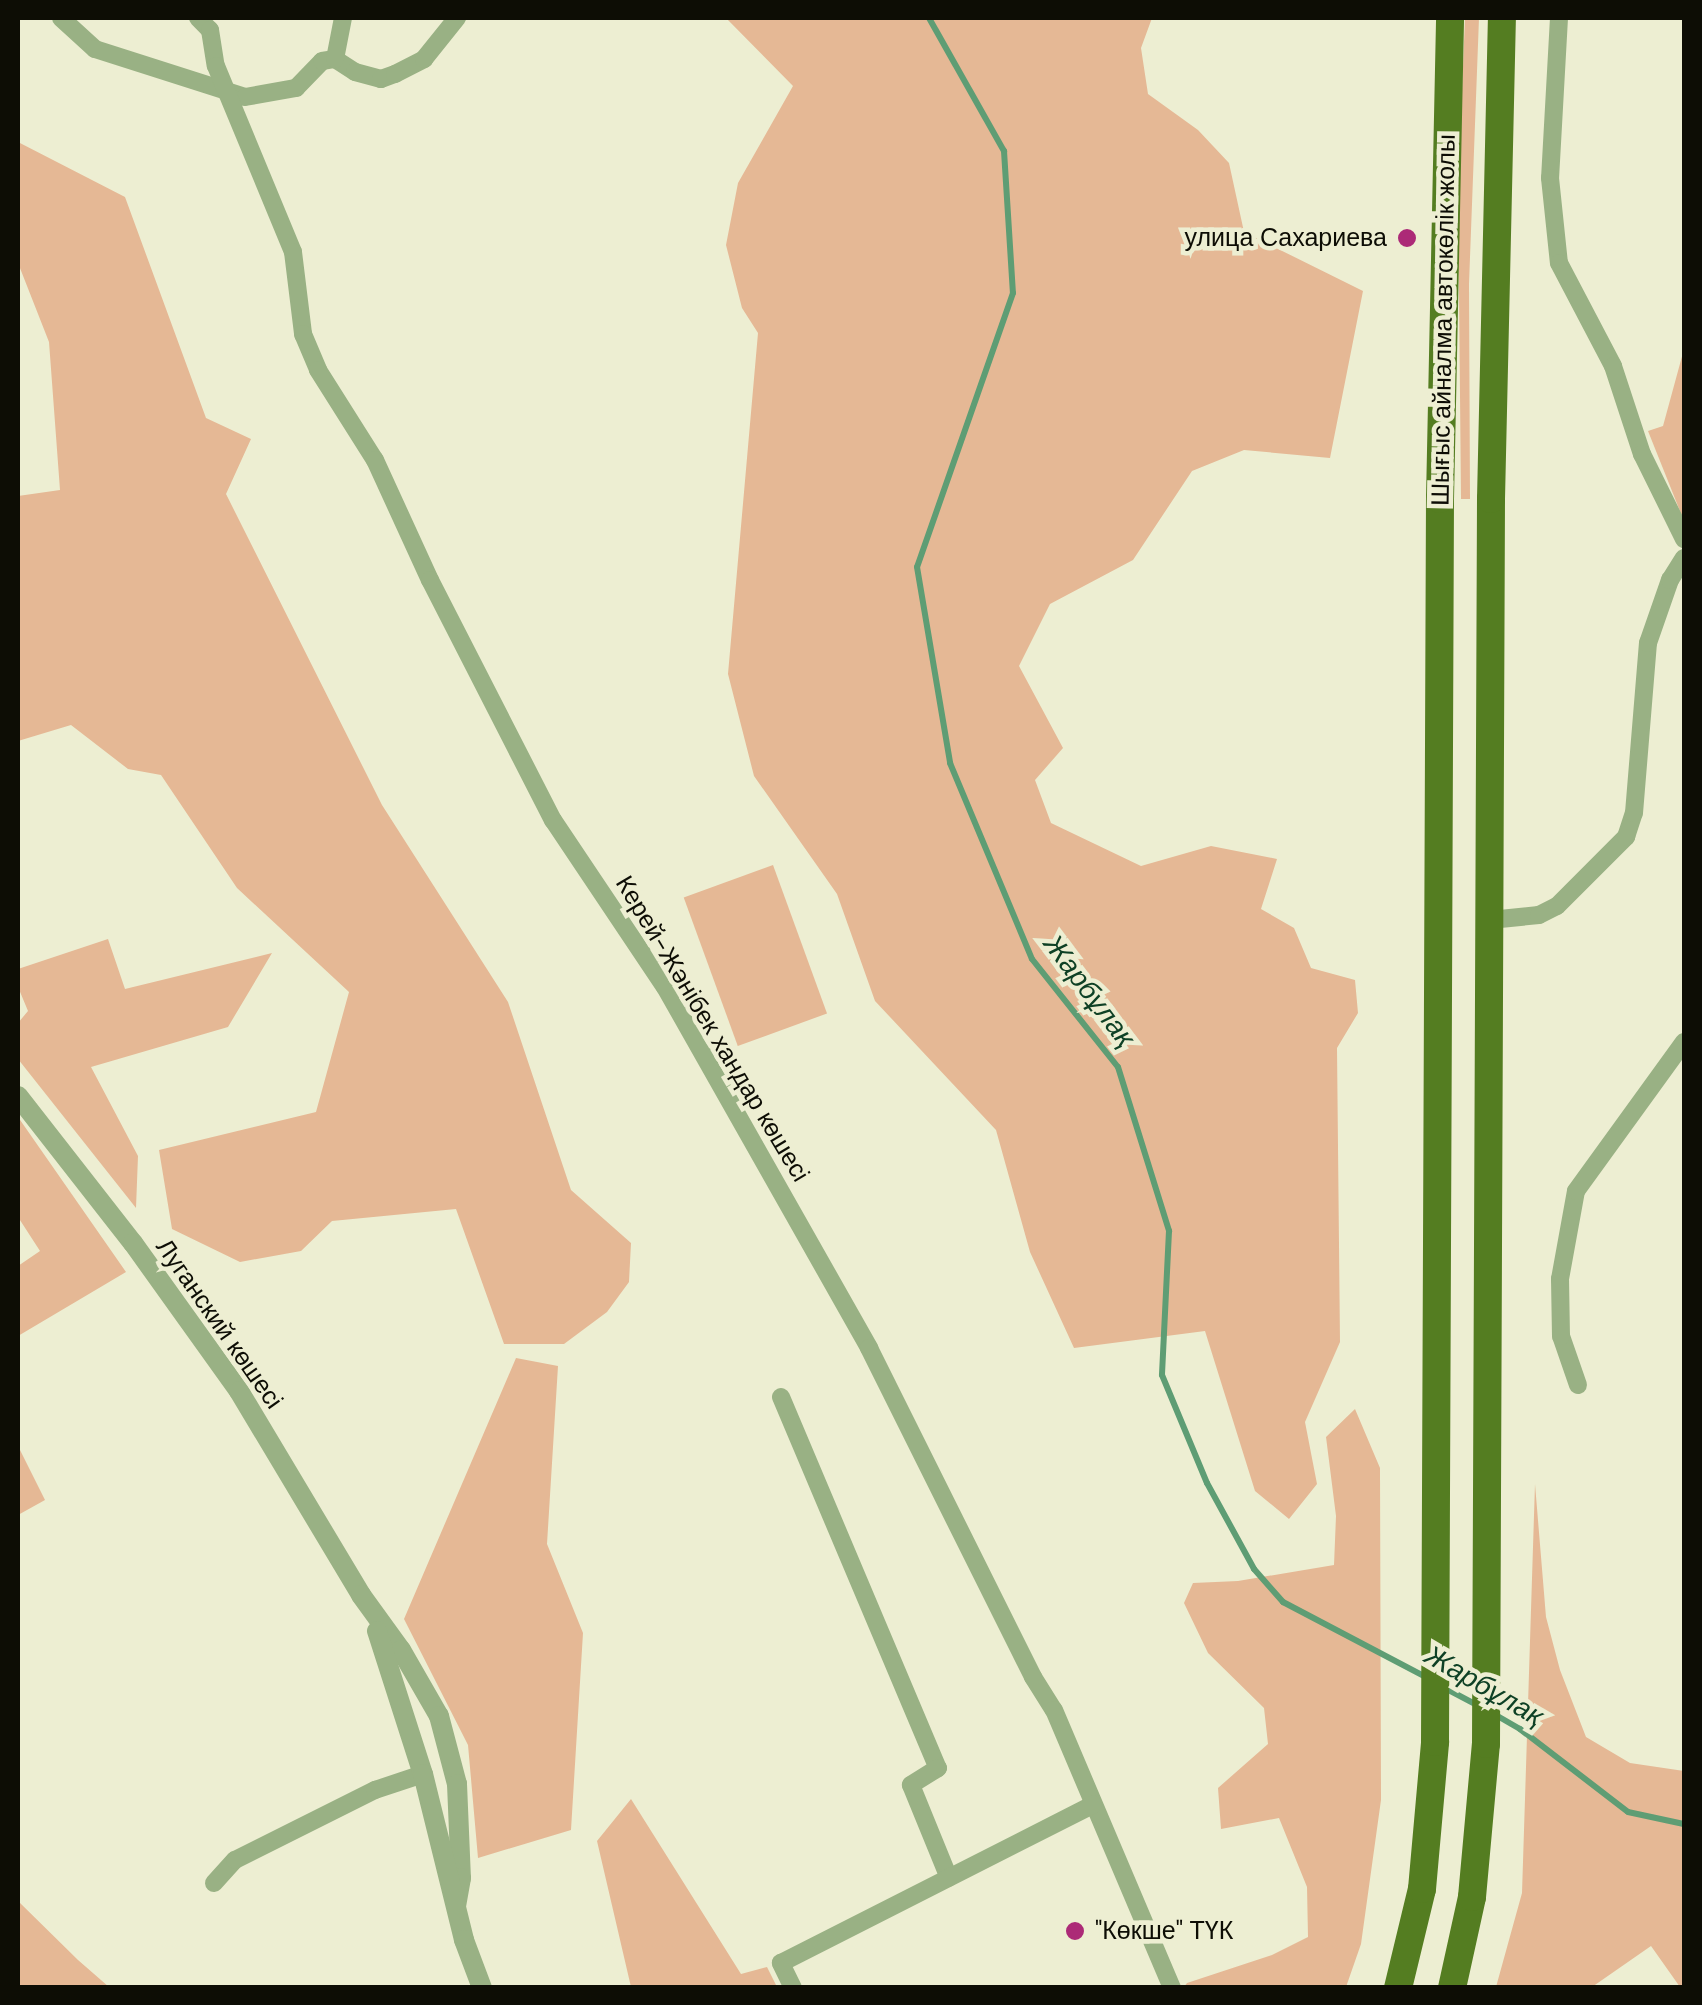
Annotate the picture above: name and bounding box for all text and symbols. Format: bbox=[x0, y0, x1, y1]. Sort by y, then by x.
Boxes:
street label: Шығыс айналма автокөлік жолы bbox=[1426, 134, 1462, 506]
place label: улица Сахариева bbox=[1185, 223, 1387, 253]
marker: улица Сахариева bbox=[1396, 227, 1418, 249]
street label: Керей-Жәнібек хандар көшесі bbox=[609, 871, 815, 1187]
water label: Жарбұлақ bbox=[1036, 929, 1142, 1053]
street label: Луганский көшесі bbox=[149, 1233, 289, 1415]
water label: Жарбұлақ bbox=[1419, 1639, 1549, 1733]
place label: "Көкше" ТҮК bbox=[1095, 1916, 1233, 1946]
marker: "Көкше" ТҮК bbox=[1064, 1920, 1086, 1942]

